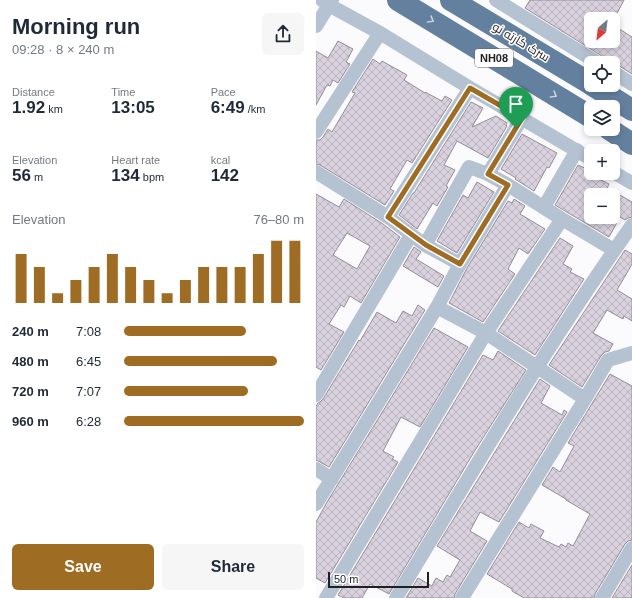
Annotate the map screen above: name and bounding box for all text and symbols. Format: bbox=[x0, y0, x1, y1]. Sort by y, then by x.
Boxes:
north arrow bbox=[584, 12, 620, 48]
map controls bbox=[584, 12, 620, 224]
button: share bbox=[262, 13, 304, 55]
text: Morning run bbox=[12, 14, 140, 39]
one-way arrow bbox=[427, 16, 434, 23]
street label: سرک کارته نو bbox=[490, 20, 552, 64]
text: 09:28 · 8 × 240 m bbox=[12, 42, 114, 57]
road number: NH08 bbox=[475, 49, 513, 67]
button: locate bbox=[584, 56, 620, 92]
text: Distance bbox=[12, 86, 55, 98]
text: Time bbox=[111, 86, 135, 98]
text: Pace bbox=[211, 86, 236, 98]
pin bbox=[499, 87, 533, 128]
one-way arrow bbox=[550, 90, 557, 98]
icon: arrive bbox=[505, 93, 527, 115]
text: 1.92 bbox=[12, 98, 45, 117]
text: 13:05 bbox=[111, 98, 155, 117]
text: 6:49 bbox=[211, 98, 245, 117]
button: layers bbox=[584, 100, 620, 136]
text: km bbox=[45, 103, 63, 115]
text: /km bbox=[245, 103, 265, 115]
button: + bbox=[584, 144, 620, 180]
text: Elevation bbox=[12, 154, 57, 166]
text: Heart rate bbox=[111, 154, 160, 166]
text: kcal bbox=[211, 154, 230, 166]
text: 56 bbox=[12, 166, 31, 185]
text: 134 bbox=[111, 166, 140, 185]
text: 142 bbox=[211, 166, 239, 185]
text: m bbox=[31, 171, 43, 183]
text: bpm bbox=[140, 171, 164, 183]
button: − bbox=[584, 188, 620, 224]
text: Elevation bbox=[12, 212, 65, 227]
text: 76–80 m bbox=[253, 212, 304, 227]
text: 240 m bbox=[12, 324, 49, 339]
text: 7:08 bbox=[76, 324, 101, 339]
text: 480 m bbox=[12, 354, 49, 369]
text: 6:45 bbox=[76, 354, 101, 369]
text: 720 m bbox=[12, 384, 49, 399]
text: 7:07 bbox=[76, 384, 101, 399]
text: 960 m bbox=[12, 414, 49, 429]
text: 6:28 bbox=[76, 414, 101, 429]
button: Save bbox=[12, 544, 154, 590]
button: Share bbox=[162, 544, 304, 590]
scale bar bbox=[328, 570, 429, 589]
text: 50 m bbox=[334, 573, 358, 585]

